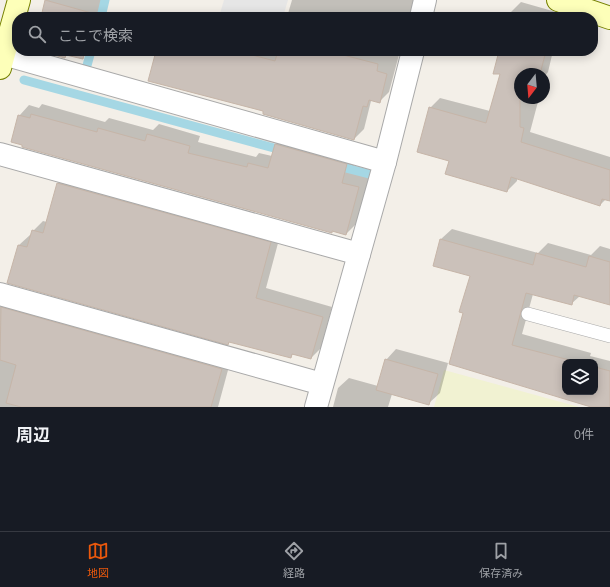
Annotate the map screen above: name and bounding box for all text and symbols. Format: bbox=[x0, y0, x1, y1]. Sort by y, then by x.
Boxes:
search box bbox=[12, 12, 598, 56]
icon: search bbox=[26, 23, 48, 45]
text: ここで検索 bbox=[58, 27, 133, 44]
north arrow bbox=[514, 68, 550, 104]
map controls bbox=[562, 359, 598, 395]
button: layers bbox=[562, 359, 598, 395]
text: 周辺 bbox=[16, 425, 50, 444]
text: 0件 bbox=[574, 427, 594, 441]
tab: 地図 bbox=[87, 540, 109, 580]
tab: 経路 bbox=[283, 540, 305, 580]
tab: 保存済み bbox=[479, 540, 523, 580]

